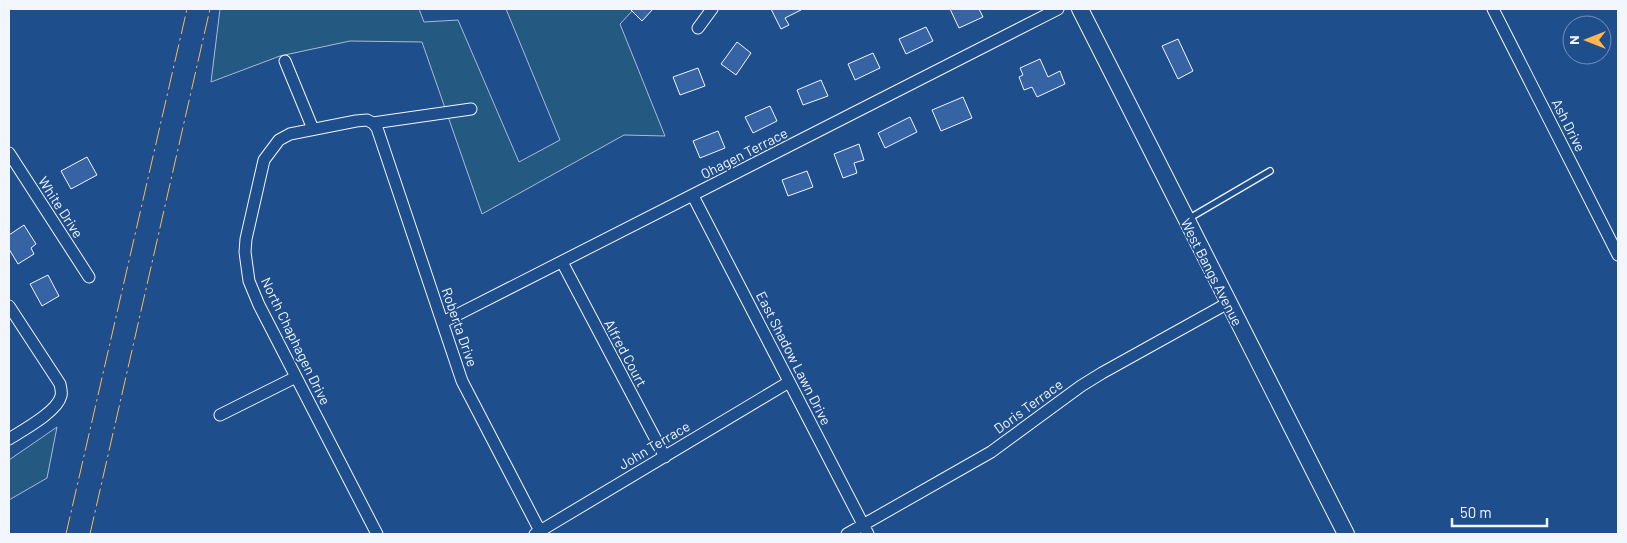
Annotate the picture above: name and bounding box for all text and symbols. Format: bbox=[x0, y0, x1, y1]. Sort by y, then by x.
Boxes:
north arrow bbox=[1562, 15, 1612, 65]
text: N bbox=[1565, 35, 1582, 45]
street label: Ash Drive bbox=[1549, 96, 1589, 154]
street label: Ohagen Terrace bbox=[698, 124, 790, 182]
street label: White Drive bbox=[35, 173, 87, 241]
street label: West Bangs Avenue bbox=[1178, 215, 1246, 329]
street label: North Chaphagen Drive bbox=[258, 274, 334, 408]
street label: Roberta Drive bbox=[439, 285, 481, 369]
street label: East Shadow Lawn Drive bbox=[753, 288, 835, 428]
street label: Alfred Court bbox=[601, 316, 651, 390]
street label: Doris Terrace bbox=[990, 375, 1066, 437]
street label: John Terrace bbox=[615, 417, 693, 473]
scale bar bbox=[1452, 496, 1547, 528]
text: 50 m bbox=[1460, 503, 1492, 521]

